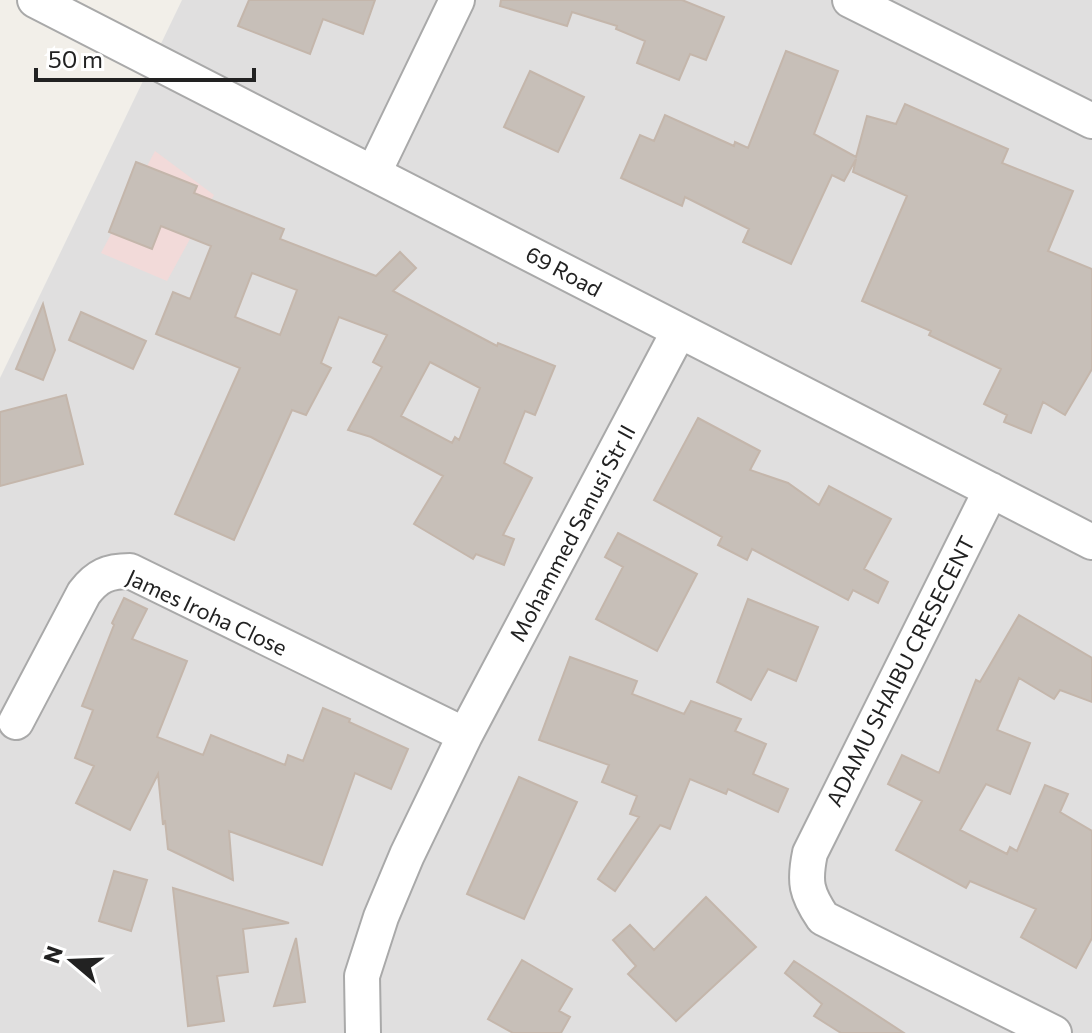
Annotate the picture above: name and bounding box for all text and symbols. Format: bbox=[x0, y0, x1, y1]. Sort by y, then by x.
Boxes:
scale bar bbox=[36, 32, 254, 82]
text: 50 m bbox=[48, 44, 103, 73]
street label: 69 Road bbox=[521, 240, 607, 302]
street label: Mohammed Sanusi Str II bbox=[503, 420, 641, 646]
street label: ADAMU SHAIBU CRESECENT bbox=[820, 531, 980, 811]
street label: James Iroha Close bbox=[122, 563, 292, 661]
north arrow bbox=[32, 921, 112, 1001]
text: N bbox=[37, 942, 68, 967]

